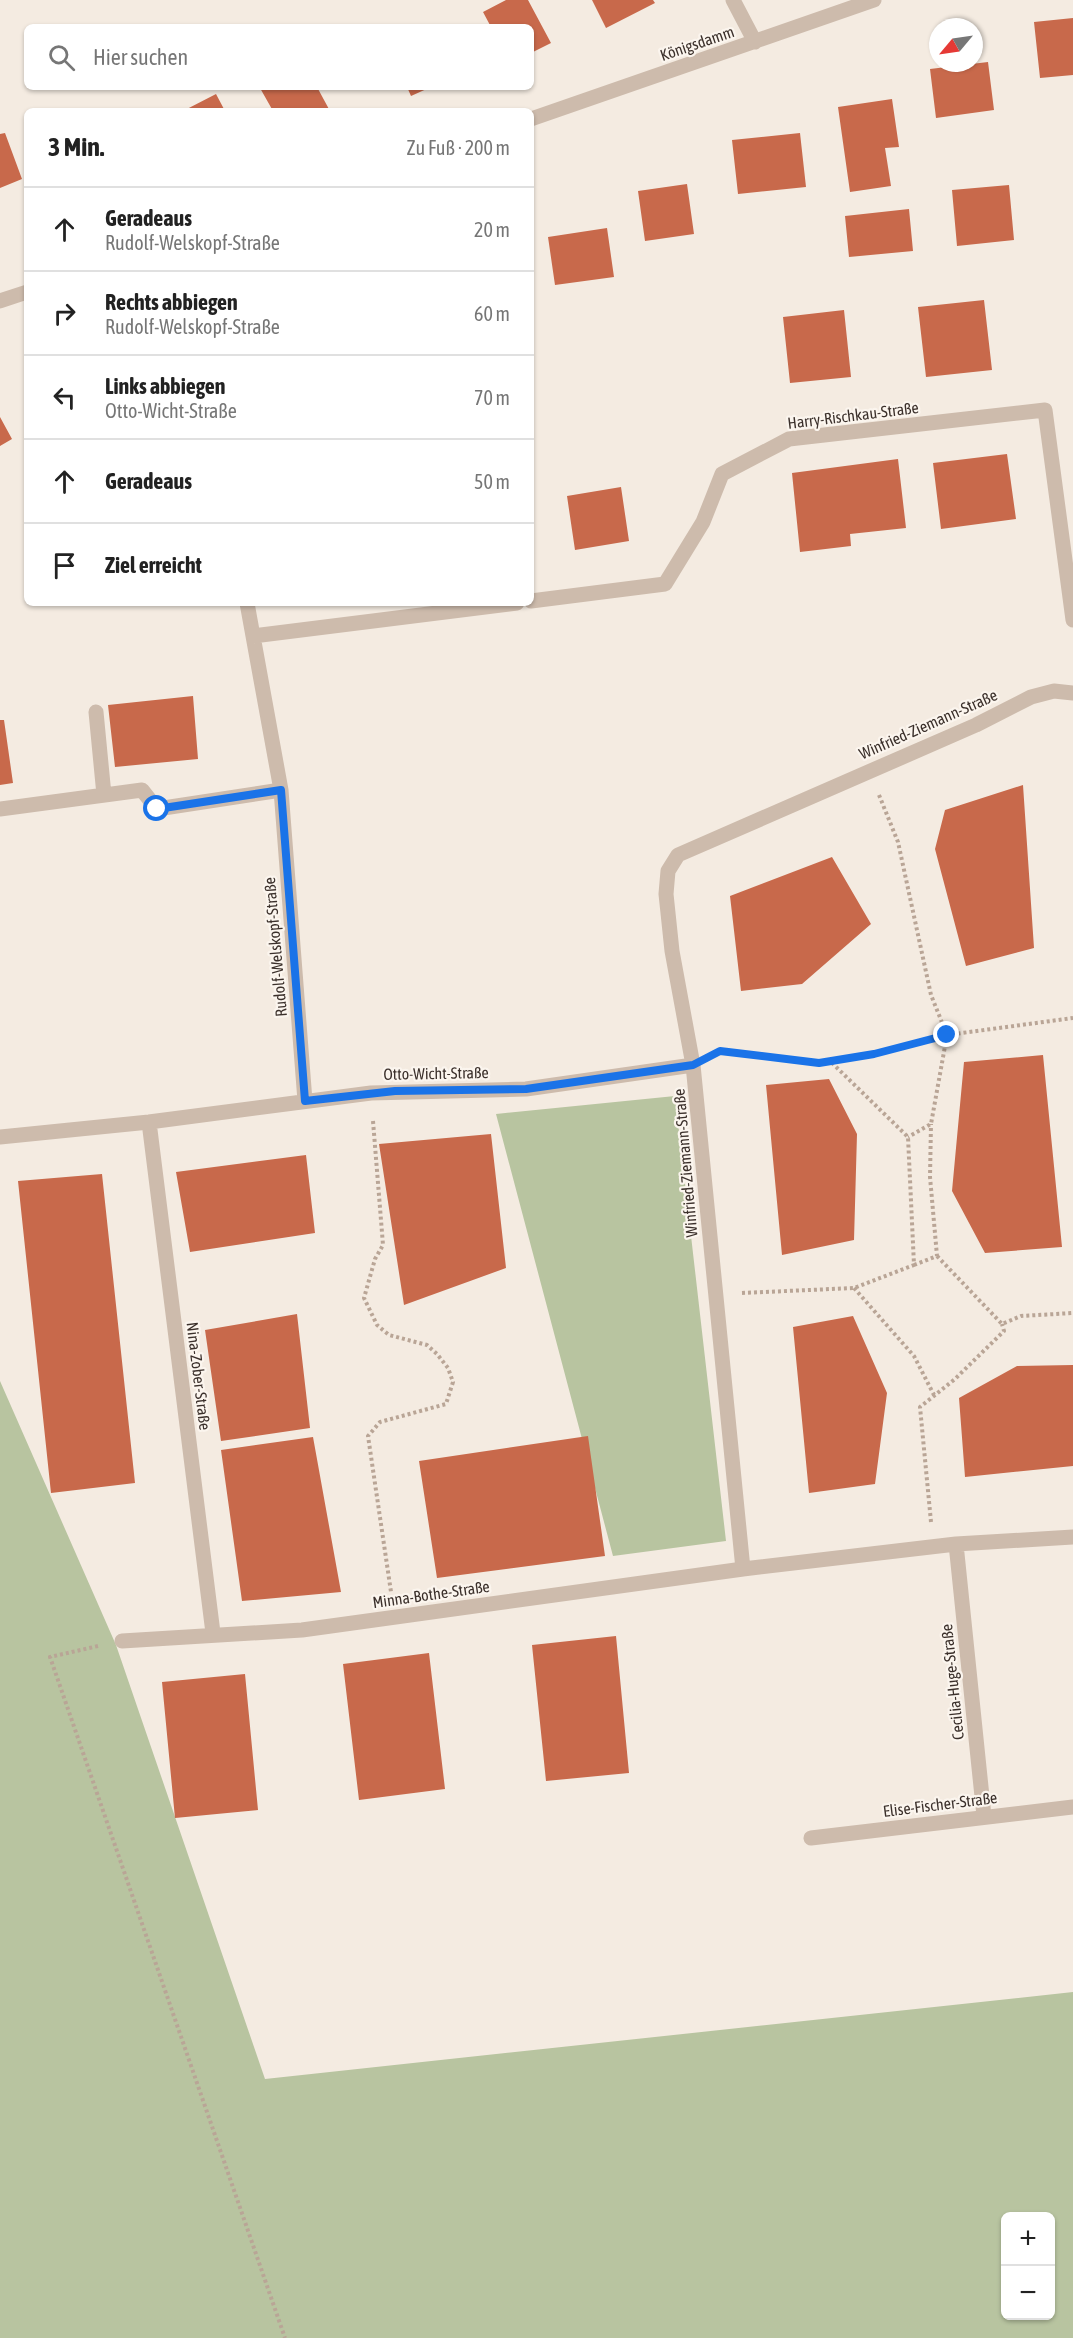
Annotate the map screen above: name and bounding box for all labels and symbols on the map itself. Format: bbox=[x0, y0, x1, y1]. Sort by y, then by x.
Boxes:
north arrow bbox=[929, 18, 983, 72]
street label: Königsdamm bbox=[658, 22, 737, 65]
street label: Harry-Rischkau-Straße bbox=[786, 398, 920, 433]
street label: Winfried-Ziemann-Straße bbox=[856, 685, 1000, 763]
route start bbox=[143, 795, 169, 821]
street label: Rudolf-Welskopf-Straße bbox=[260, 876, 291, 1017]
route end bbox=[933, 1021, 959, 1047]
street label: Otto-Wicht-Straße bbox=[383, 1063, 489, 1083]
street label: Winfried-Ziemann-Straße bbox=[670, 1088, 700, 1238]
street label: Nina-Zober-Straße bbox=[183, 1321, 215, 1431]
street label: Minna-Bothe-Straße bbox=[371, 1577, 491, 1611]
street label: Cecilia-Huge-Straße bbox=[937, 1623, 968, 1741]
street label: Elise-Fischer-Straße bbox=[882, 1788, 998, 1820]

